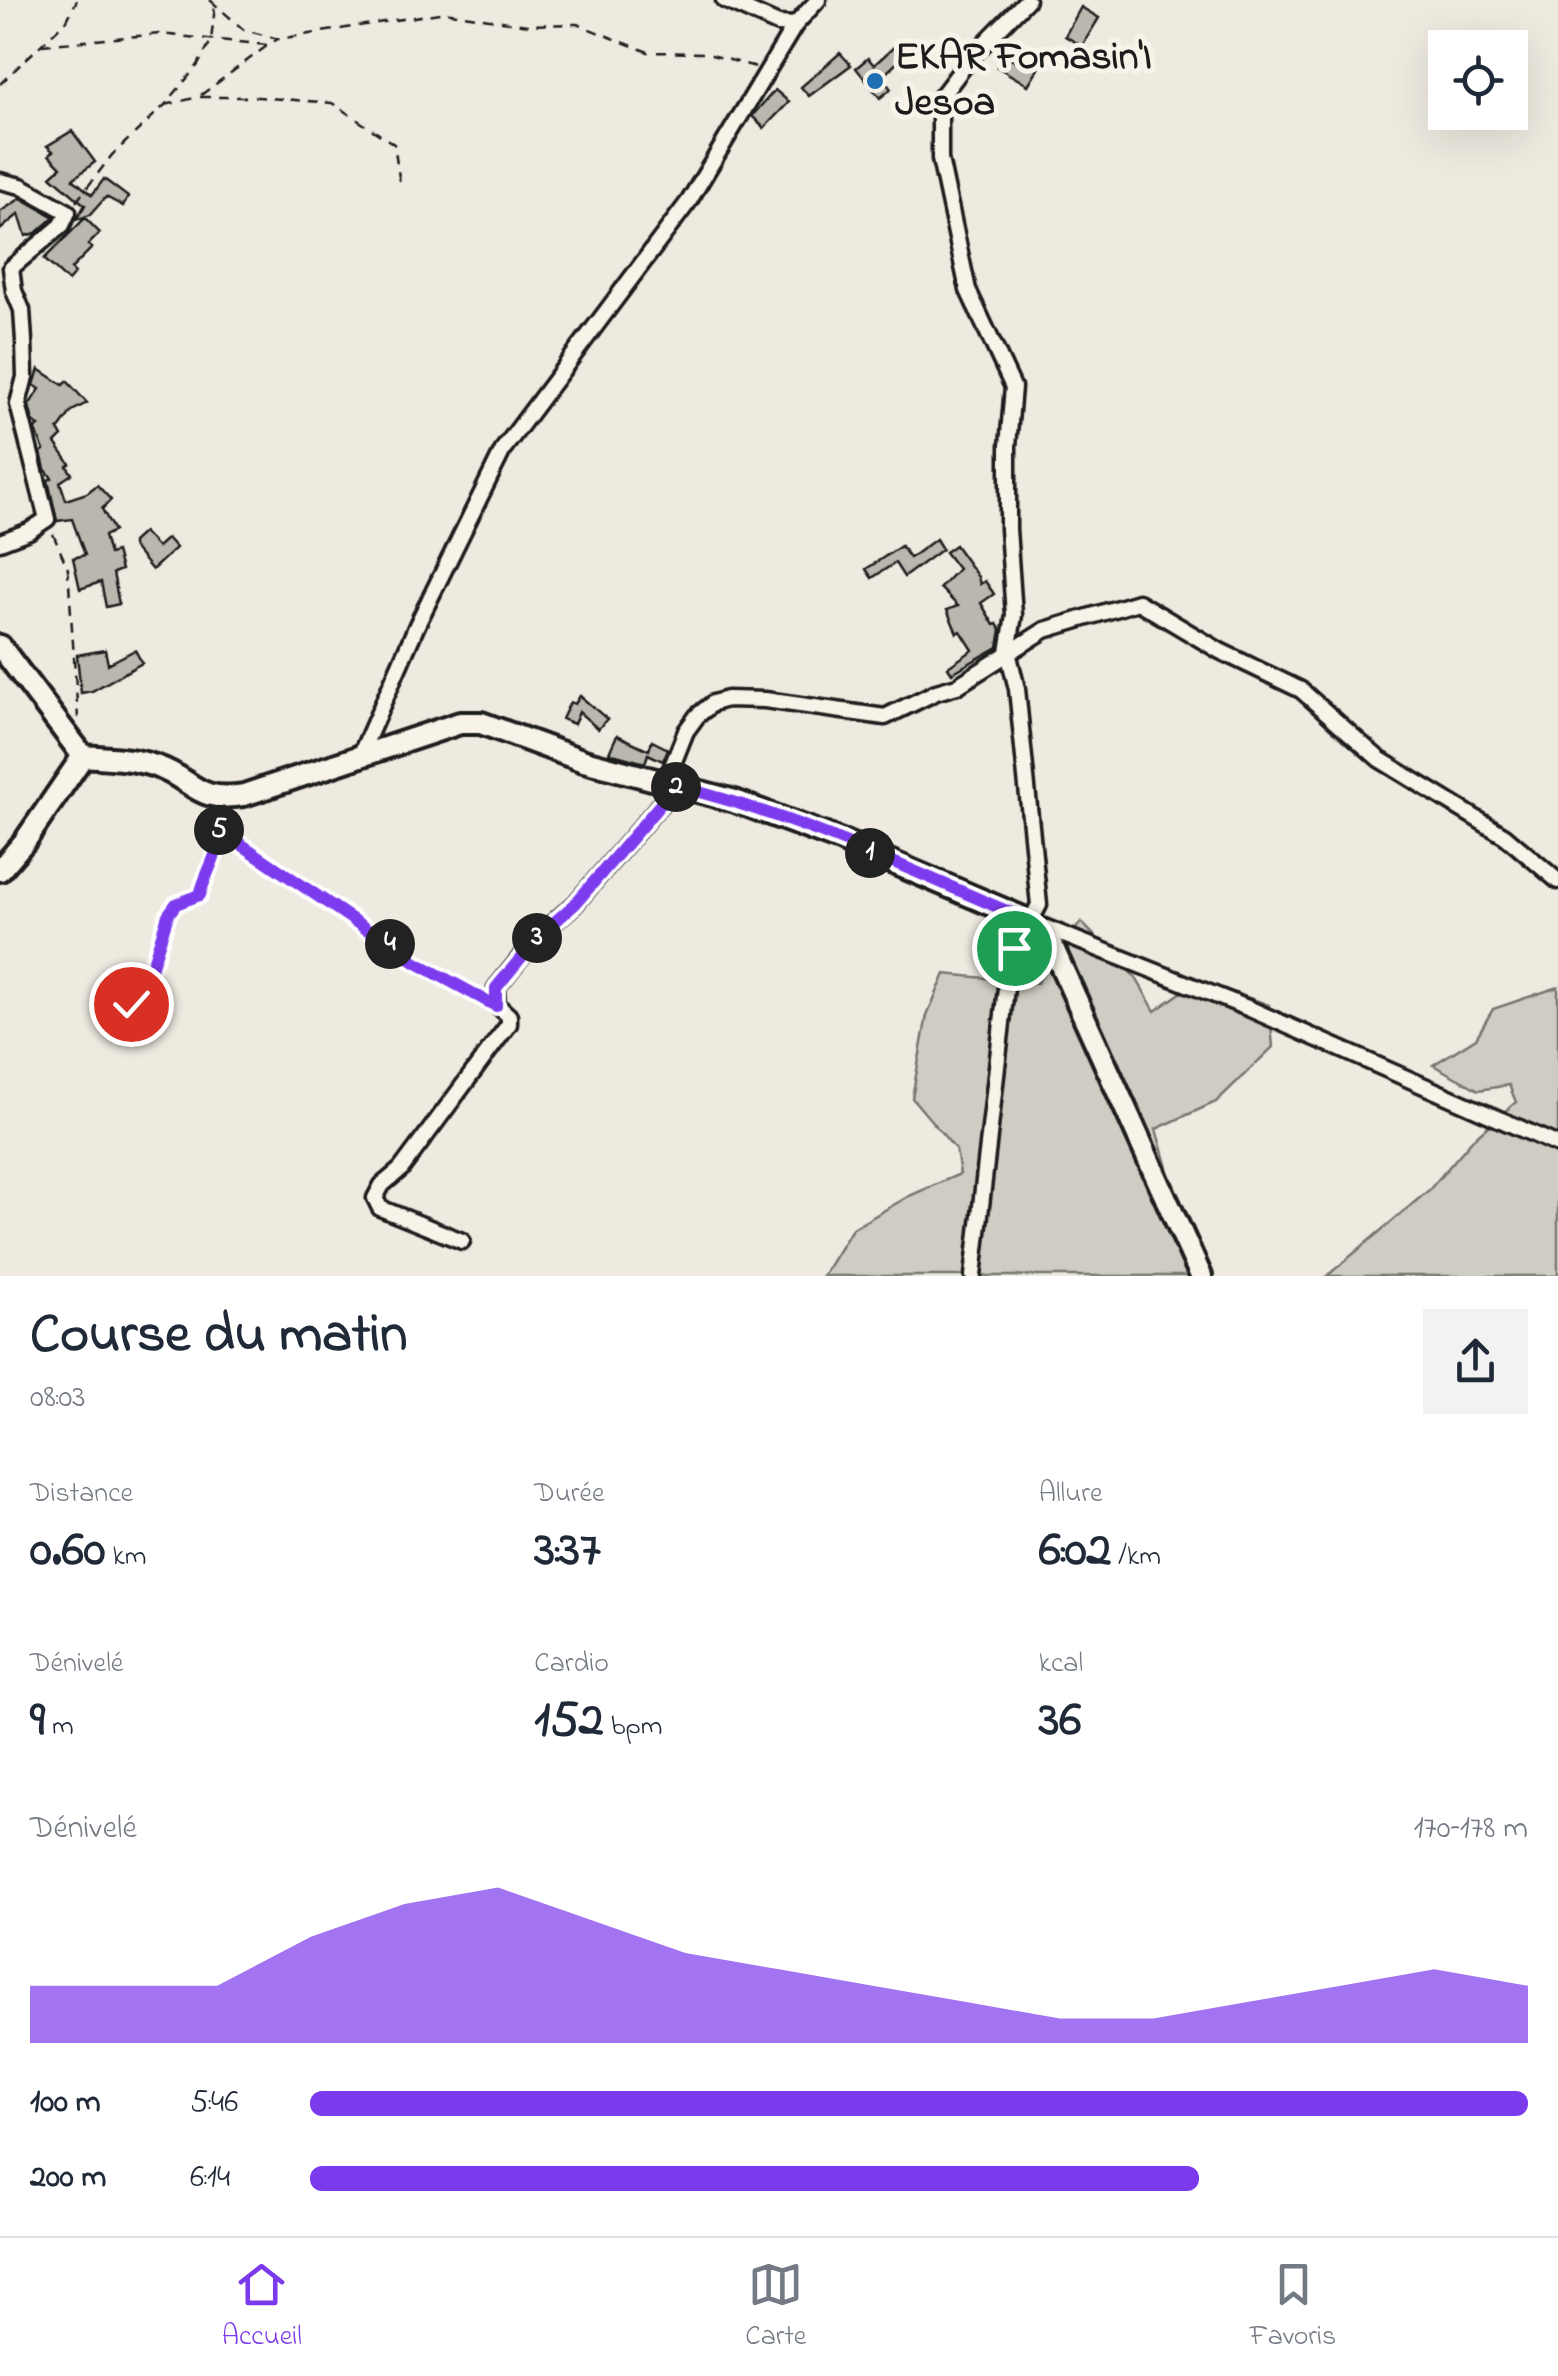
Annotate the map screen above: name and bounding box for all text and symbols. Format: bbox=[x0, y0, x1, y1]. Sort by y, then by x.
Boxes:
place label: EKAR Fomasin'I Jesoa bbox=[895, 29, 1152, 134]
map controls bbox=[1428, 30, 1528, 130]
button: locate bbox=[1428, 30, 1528, 130]
marker: EKAR Fomasin'I Jesoa bbox=[864, 70, 886, 92]
pin: 2 bbox=[651, 762, 701, 812]
text: 2 bbox=[669, 766, 683, 807]
pin: 5 bbox=[194, 805, 244, 855]
text: 5 bbox=[211, 809, 227, 850]
pin: 1 bbox=[845, 828, 895, 878]
text: 1 bbox=[866, 832, 874, 873]
pin bbox=[972, 906, 1057, 991]
pin: 3 bbox=[512, 913, 562, 963]
text: 3 bbox=[531, 917, 543, 958]
pin: 4 bbox=[365, 919, 415, 969]
icon: arrive bbox=[987, 921, 1042, 976]
text: 4 bbox=[384, 923, 396, 964]
pin bbox=[89, 962, 174, 1047]
icon: check bbox=[104, 977, 159, 1032]
text: Course du matin bbox=[30, 1297, 407, 1377]
button: share bbox=[1423, 1309, 1528, 1414]
text: 08:03 bbox=[30, 1375, 86, 1422]
text: Distance bbox=[30, 1474, 133, 1515]
text: Durée bbox=[534, 1474, 605, 1515]
text: Allure bbox=[1039, 1474, 1102, 1515]
text: 0.60 bbox=[30, 1515, 105, 1588]
text: 3:37 bbox=[534, 1515, 600, 1588]
text: 6:02 bbox=[1039, 1515, 1111, 1588]
text: km bbox=[105, 1537, 146, 1578]
text: /km bbox=[1111, 1537, 1161, 1578]
text: Dénivelé bbox=[30, 1644, 123, 1685]
text: Cardio bbox=[534, 1644, 609, 1685]
text: kcal bbox=[1039, 1644, 1083, 1685]
text: 9 bbox=[30, 1685, 45, 1758]
text: 152 bbox=[534, 1685, 604, 1758]
text: 36 bbox=[1039, 1685, 1081, 1758]
text: m bbox=[45, 1707, 74, 1748]
text: bpm bbox=[604, 1707, 662, 1748]
text: Dénivelé bbox=[30, 1806, 137, 1853]
text: 170–178 m bbox=[1413, 1806, 1528, 1853]
text: 100 m bbox=[30, 2080, 101, 2127]
text: 5:46 bbox=[190, 2080, 238, 2127]
text: 200 m bbox=[30, 2155, 106, 2202]
text: 6:14 bbox=[190, 2155, 230, 2202]
tab: Accueil bbox=[222, 2257, 302, 2358]
tab: Carte bbox=[745, 2257, 806, 2358]
tab: Favoris bbox=[1250, 2257, 1336, 2358]

